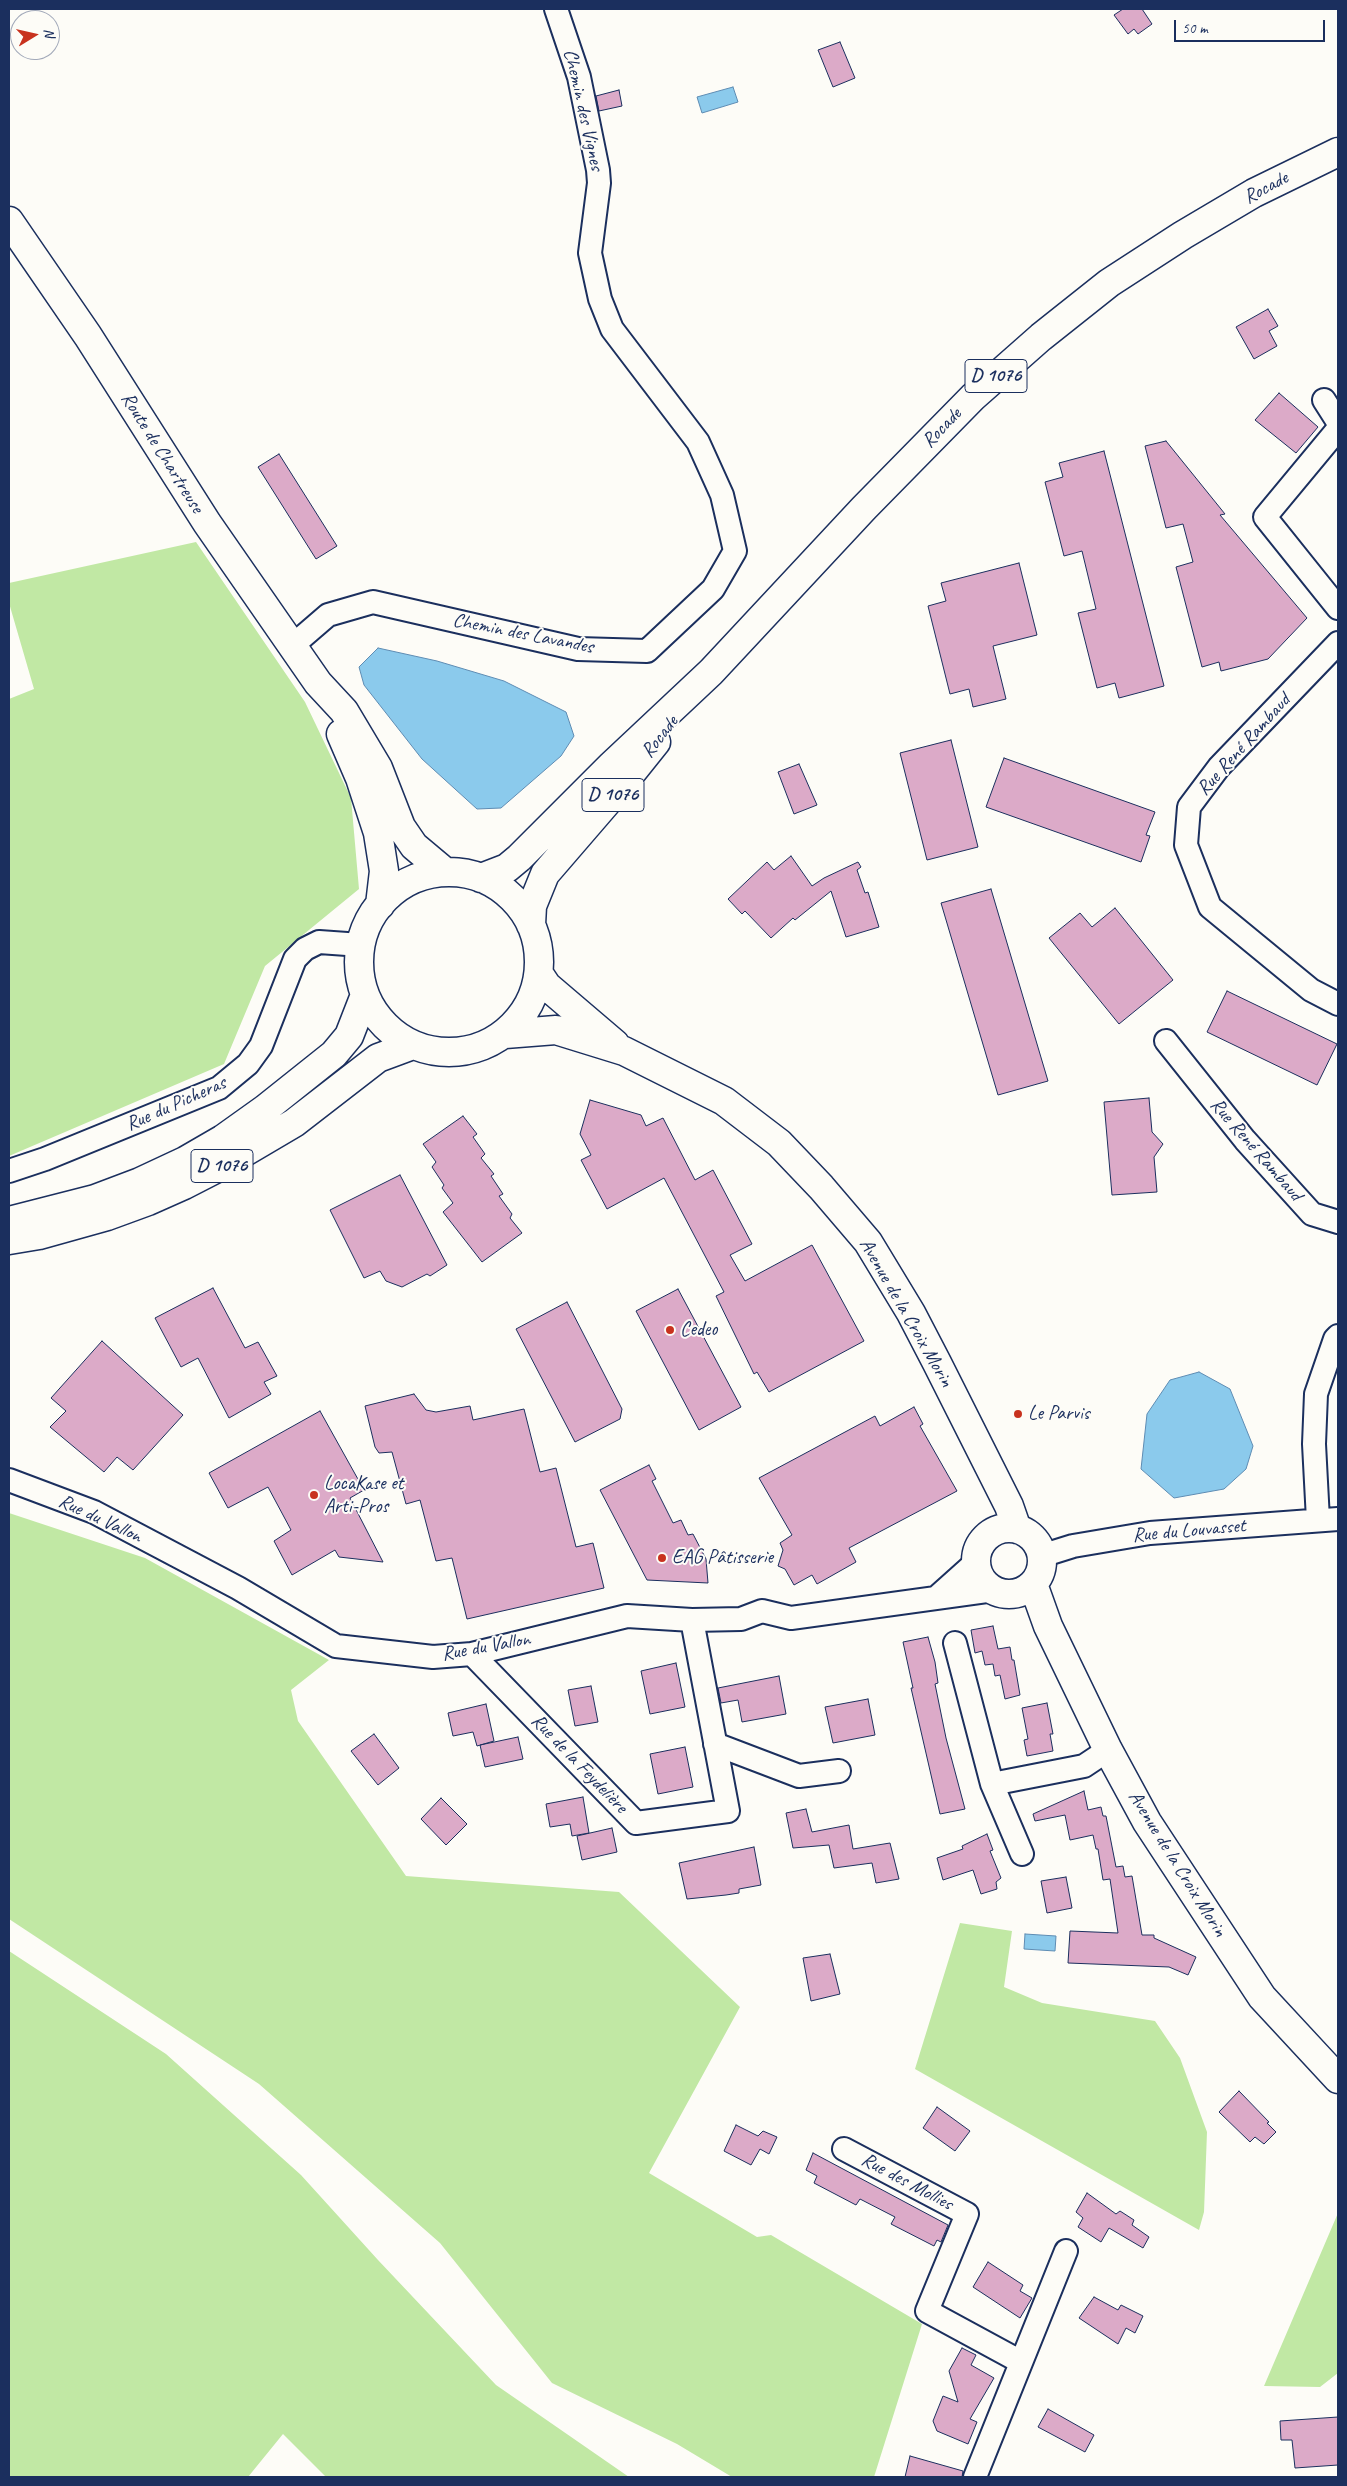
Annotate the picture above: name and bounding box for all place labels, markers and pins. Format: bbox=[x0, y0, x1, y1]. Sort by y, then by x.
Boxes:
place label: Cedeo bbox=[680, 1318, 717, 1342]
marker: Cedeo bbox=[664, 1324, 676, 1336]
place label: Le Parvis bbox=[1028, 1402, 1089, 1426]
marker: Le Parvis bbox=[1012, 1408, 1024, 1420]
place label: LocaKase et Arti-Pros bbox=[324, 1472, 403, 1519]
marker: LocaKase et Arti-Pros bbox=[308, 1489, 320, 1501]
place label: EAG Pâtisserie bbox=[672, 1546, 773, 1570]
marker: EAG Pâtisserie bbox=[656, 1552, 668, 1564]

